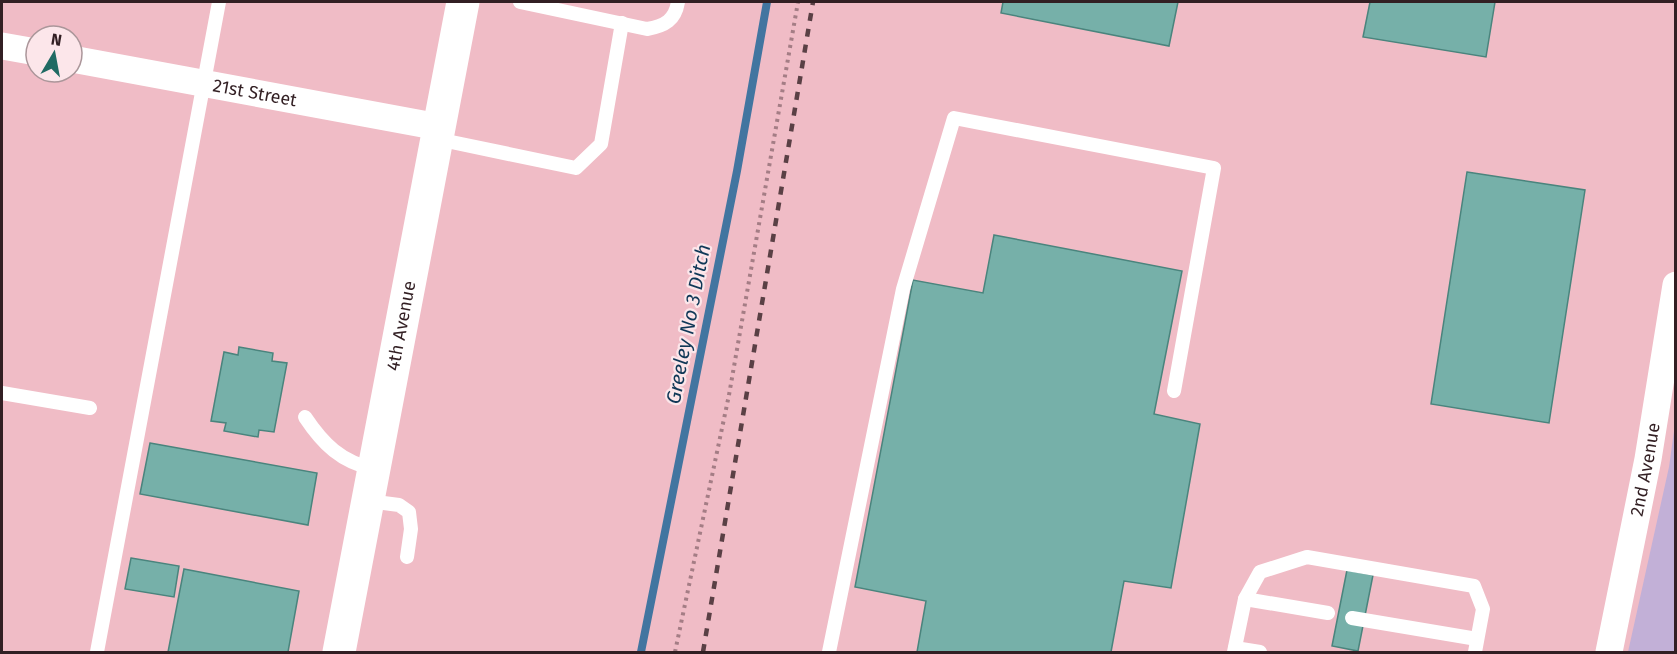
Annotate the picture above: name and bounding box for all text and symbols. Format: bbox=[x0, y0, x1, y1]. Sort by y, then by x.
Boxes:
north arrow bbox=[24, 24, 84, 84]
text: N bbox=[50, 29, 63, 50]
street label: 21st Street bbox=[211, 74, 299, 112]
water label: Greeley No 3 Ditch bbox=[661, 242, 715, 406]
street label: 4th Avenue bbox=[382, 279, 421, 373]
street label: 2nd Avenue bbox=[1626, 421, 1665, 518]

